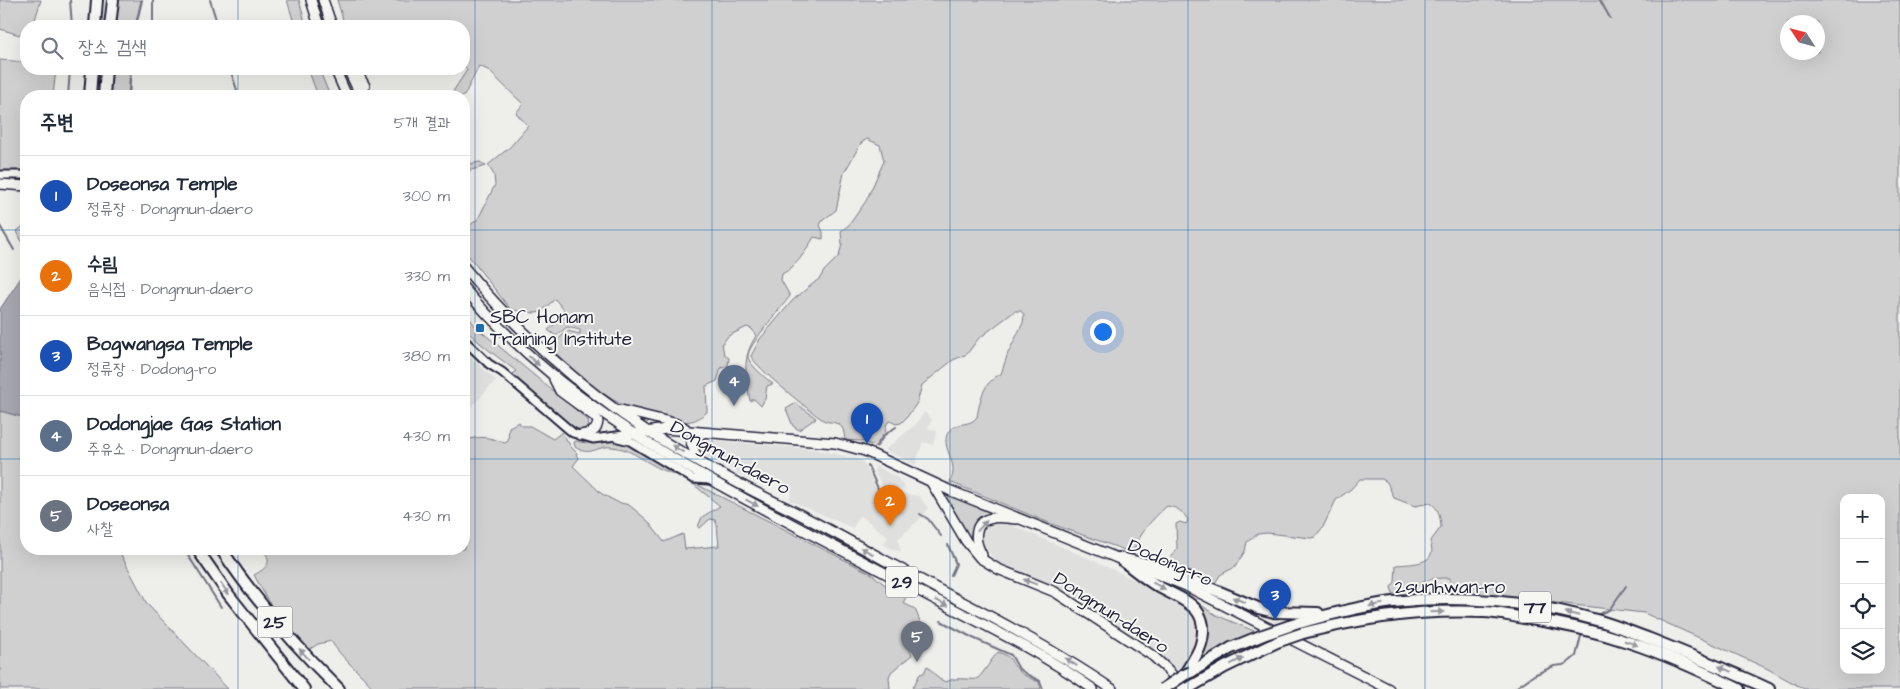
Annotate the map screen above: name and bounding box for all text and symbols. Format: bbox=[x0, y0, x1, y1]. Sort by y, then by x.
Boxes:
north arrow bbox=[1780, 15, 1825, 60]
search box bbox=[20, 20, 470, 75]
icon: search bbox=[38, 34, 66, 62]
text: 장소 검색 bbox=[78, 34, 147, 61]
text: 주변 bbox=[40, 108, 74, 137]
text: 5개 결과 bbox=[394, 112, 450, 134]
text: Doseonsa Temple bbox=[87, 171, 238, 198]
text: 1 bbox=[55, 185, 57, 207]
text: 300 m bbox=[403, 185, 450, 207]
text: 정류장 · Dongmun-daero bbox=[87, 198, 253, 220]
text: 수림 bbox=[87, 251, 118, 278]
text: 2 bbox=[51, 265, 61, 287]
text: 330 m bbox=[405, 265, 450, 287]
text: 음식점 · Dongmun-daero bbox=[87, 278, 253, 300]
place label: SBC Honam Training Institute bbox=[490, 304, 632, 354]
your location bbox=[1090, 319, 1116, 345]
marker: SBC Honam Training Institute bbox=[474, 322, 486, 334]
text: Bogwangsa Temple bbox=[87, 331, 253, 358]
text: 3 bbox=[52, 345, 60, 367]
text: 380 m bbox=[403, 345, 450, 367]
one-way arrow bbox=[528, 355, 540, 367]
text: 정류장 · Dodong-ro bbox=[87, 358, 216, 380]
pin: 4 bbox=[718, 365, 750, 406]
pin: 1 bbox=[851, 403, 883, 444]
text: Dodongjae Gas Station bbox=[87, 411, 281, 438]
street label: Dongmun-daero bbox=[665, 414, 795, 503]
text: 4 bbox=[51, 425, 61, 447]
text: 430 m bbox=[402, 425, 450, 447]
text: 주유소 · Dongmun-daero bbox=[87, 438, 253, 460]
one-way arrow bbox=[672, 445, 685, 454]
pin: 2 bbox=[874, 485, 906, 526]
text: Doseonsa bbox=[87, 491, 169, 518]
map controls bbox=[1840, 494, 1885, 674]
button: + bbox=[1840, 494, 1885, 539]
one-way arrow bbox=[745, 499, 759, 507]
text: 5 bbox=[50, 505, 62, 527]
text: 430 m bbox=[402, 505, 450, 527]
text: 사찰 bbox=[87, 518, 113, 540]
one-way arrow bbox=[976, 520, 988, 532]
street label: Dodong-ro bbox=[1123, 532, 1217, 595]
button: − bbox=[1840, 539, 1885, 584]
one-way arrow bbox=[859, 547, 874, 555]
street label: Dongmun-daero bbox=[1047, 565, 1174, 662]
road number: 29 bbox=[886, 566, 918, 598]
street label: 2sunhwan-ro bbox=[1395, 574, 1506, 601]
one-way arrow bbox=[1023, 578, 1038, 585]
pin: 3 bbox=[1259, 579, 1291, 620]
one-way arrow bbox=[220, 582, 230, 596]
one-way arrow bbox=[1152, 582, 1166, 590]
button: locate bbox=[1840, 584, 1885, 629]
road number: 77 bbox=[1519, 592, 1551, 622]
one-way arrow bbox=[1232, 596, 1247, 604]
one-way arrow bbox=[935, 599, 949, 607]
one-way arrow bbox=[1368, 602, 1384, 610]
road number: 25 bbox=[258, 606, 292, 638]
one-way arrow bbox=[1429, 608, 1445, 616]
one-way arrow bbox=[1565, 610, 1580, 618]
pin: 5 bbox=[901, 621, 933, 662]
button: layers bbox=[1840, 629, 1885, 674]
one-way arrow bbox=[1624, 639, 1639, 647]
one-way arrow bbox=[298, 649, 310, 661]
one-way arrow bbox=[1064, 657, 1078, 667]
one-way arrow bbox=[1230, 657, 1244, 665]
one-way arrow bbox=[1718, 665, 1732, 673]

